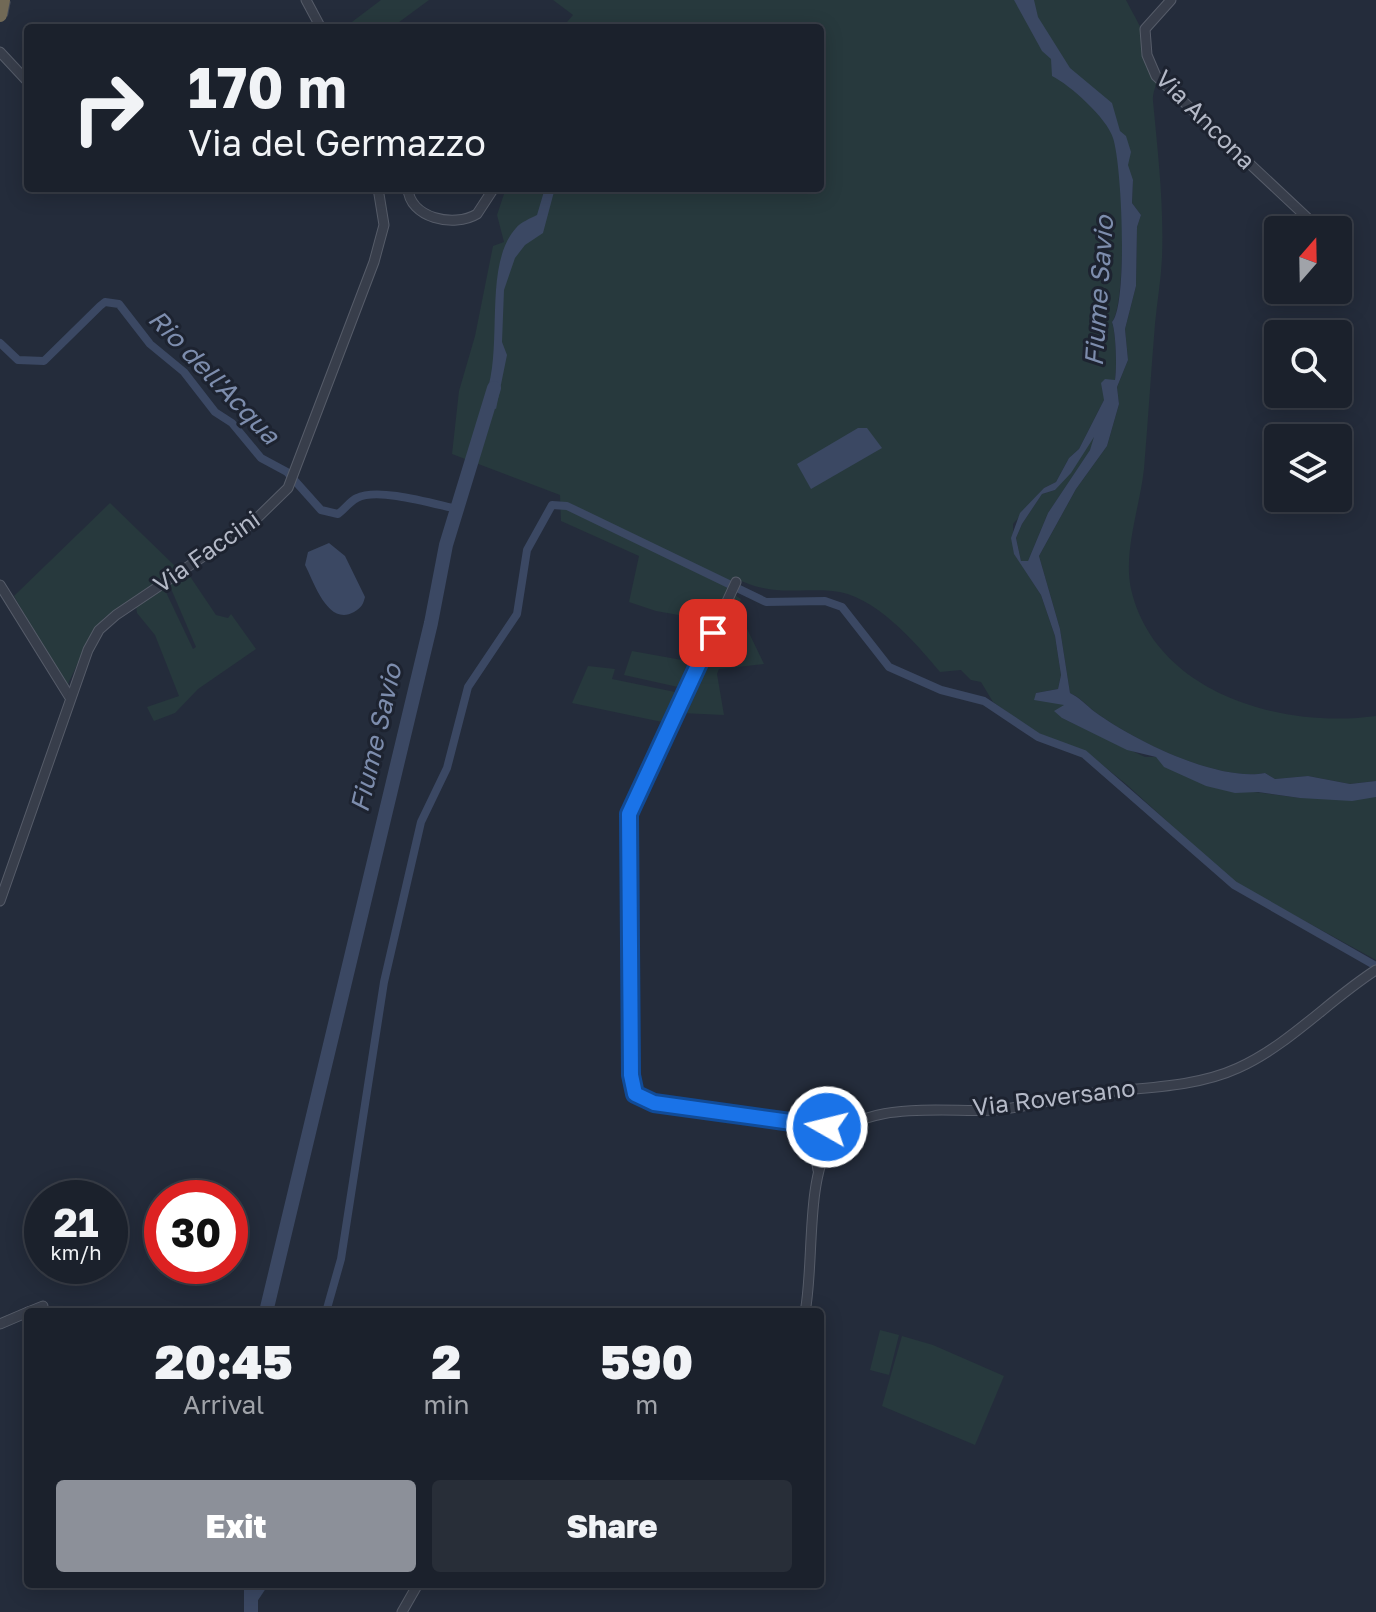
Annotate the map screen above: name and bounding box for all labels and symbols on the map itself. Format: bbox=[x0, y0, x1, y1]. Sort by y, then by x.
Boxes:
street label: Via Ancona bbox=[1150, 63, 1262, 175]
water label: Fiume Savio bbox=[1078, 213, 1119, 367]
north arrow bbox=[1264, 216, 1352, 304]
water label: Rio dell'Acqua bbox=[142, 303, 287, 451]
street label: Via Faccini bbox=[147, 504, 265, 598]
pin bbox=[679, 599, 747, 667]
water label: Fiume Savio bbox=[343, 660, 408, 815]
street label: Via Roversano bbox=[971, 1072, 1137, 1121]
position arrow bbox=[785, 1085, 869, 1169]
speed limit sign: 30 bbox=[144, 1180, 248, 1284]

